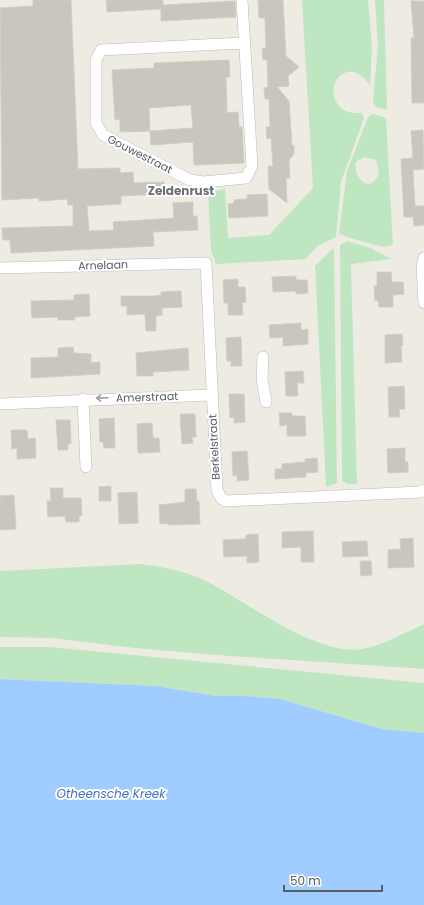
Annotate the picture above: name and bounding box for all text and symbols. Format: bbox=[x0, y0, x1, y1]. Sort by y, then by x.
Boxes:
street label: Gouwestraat bbox=[105, 131, 175, 177]
district label: Zeldenrust bbox=[148, 182, 214, 199]
street label: Arnelaan bbox=[78, 256, 128, 274]
street label: Amerstraat bbox=[116, 388, 178, 406]
one-way arrow bbox=[96, 395, 109, 402]
street label: Berkelstraat bbox=[204, 414, 224, 480]
water label: Otheensche Kreek bbox=[56, 785, 166, 802]
scale bar bbox=[284, 867, 382, 893]
text: 50 m bbox=[290, 872, 321, 889]

